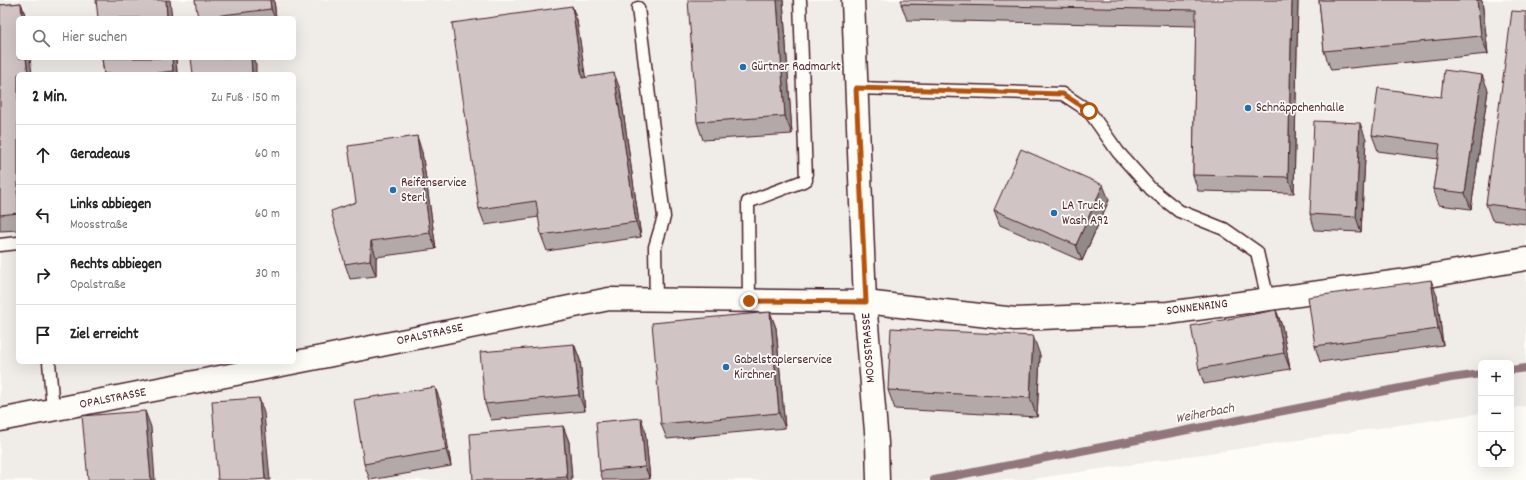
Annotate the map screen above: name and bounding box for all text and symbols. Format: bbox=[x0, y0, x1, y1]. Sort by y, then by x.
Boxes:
search box bbox=[16, 16, 296, 60]
icon: search bbox=[30, 27, 52, 49]
text: Hier suchen bbox=[62, 27, 127, 49]
place label: Gürtner Radmarkt bbox=[751, 58, 841, 77]
marker: Gürtner Radmarkt bbox=[738, 62, 748, 72]
text: 2 Min. bbox=[32, 86, 67, 110]
text: Zu Fuß · 150 m bbox=[211, 89, 280, 108]
place label: Schnäppchenhalle bbox=[1256, 99, 1345, 118]
route start bbox=[1080, 102, 1098, 120]
marker: Schnäppchenhalle bbox=[1243, 103, 1253, 113]
icon: ahead bbox=[32, 144, 54, 166]
text: Geradeaus bbox=[70, 144, 130, 166]
text: 60 m bbox=[255, 145, 280, 164]
place label: Reifenservice Sterl bbox=[401, 174, 467, 208]
marker: Reifenservice Sterl bbox=[388, 185, 398, 195]
text: Links abbiegen bbox=[70, 194, 151, 216]
place label: LA Truck Wash A92 bbox=[1062, 197, 1109, 231]
icon: left bbox=[32, 204, 54, 226]
text: 60 m bbox=[255, 205, 280, 224]
marker: LA Truck Wash A92 bbox=[1049, 208, 1059, 218]
text: Moosstraße bbox=[70, 216, 128, 235]
text: Rechts abbiegen bbox=[70, 254, 162, 276]
icon: right bbox=[32, 264, 54, 286]
text: 30 m bbox=[255, 265, 280, 284]
text: Opalstraße bbox=[70, 276, 126, 295]
route end bbox=[740, 292, 758, 310]
street label: SONNENRING bbox=[1165, 295, 1229, 321]
street label: MOOSSTRASSE bbox=[857, 312, 881, 384]
street label: OPALSTRASSE bbox=[395, 319, 465, 351]
icon: arrive bbox=[32, 324, 54, 346]
text: Ziel erreicht bbox=[70, 324, 138, 346]
place label: Gabelstaplerservice Kirchner bbox=[734, 351, 832, 385]
map controls bbox=[1478, 360, 1514, 468]
button: + bbox=[1478, 360, 1514, 396]
marker: Gabelstaplerservice Kirchner bbox=[721, 362, 731, 372]
street label: OPALSTRASSE bbox=[78, 383, 148, 415]
button: − bbox=[1478, 396, 1514, 432]
water label: Weiherbach bbox=[1174, 398, 1237, 429]
button: locate bbox=[1478, 432, 1514, 468]

